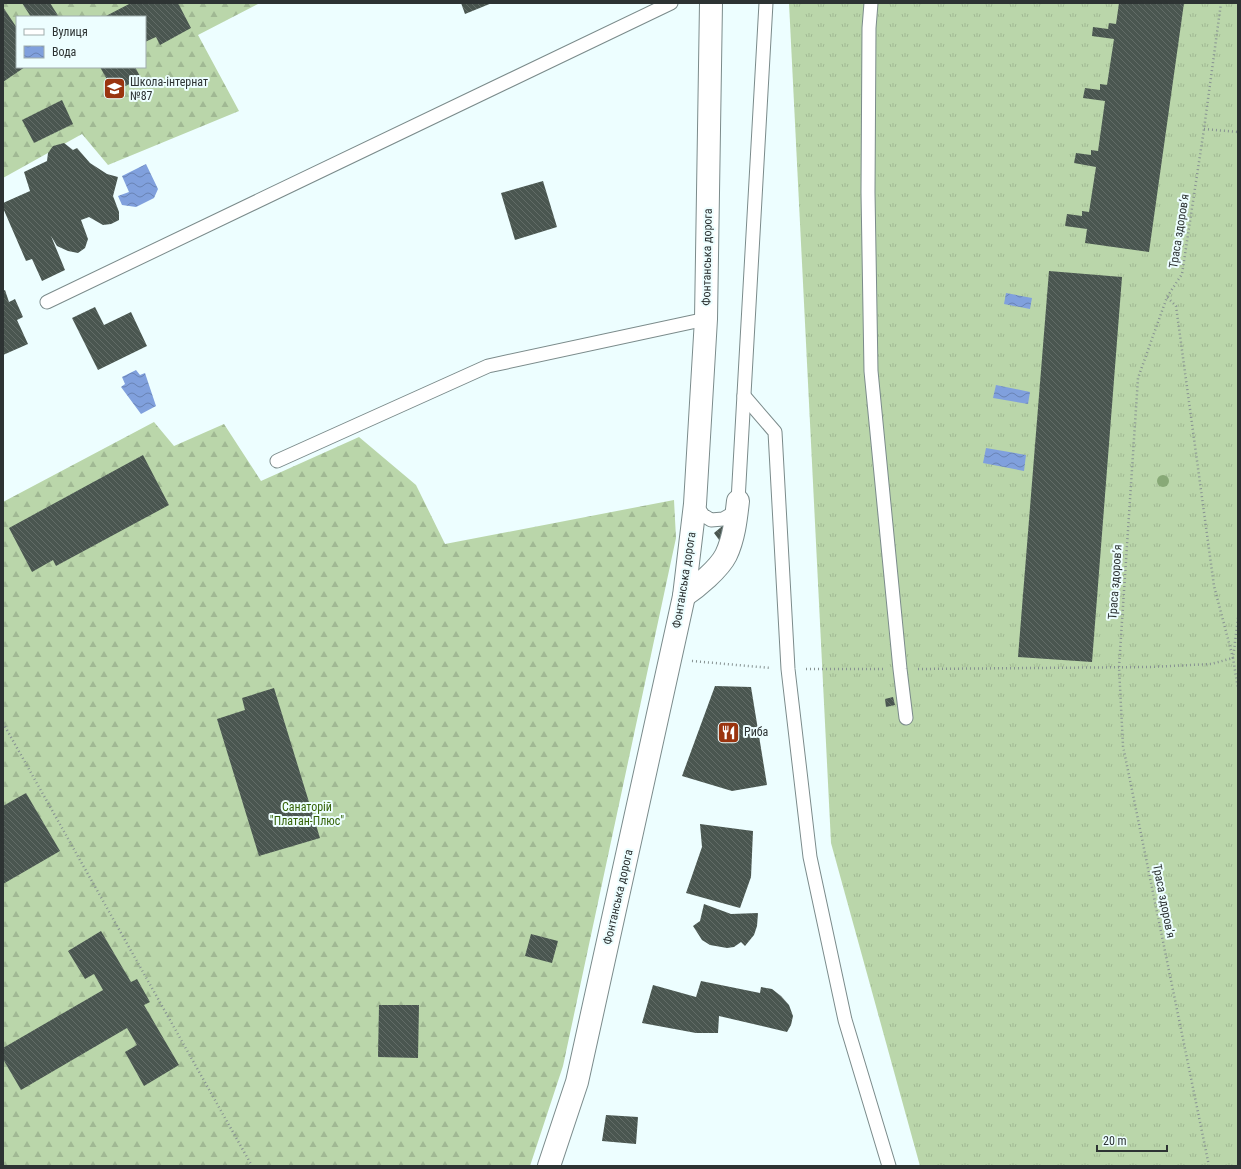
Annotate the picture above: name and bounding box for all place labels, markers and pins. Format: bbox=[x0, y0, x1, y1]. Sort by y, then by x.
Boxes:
place label: Школа-інтернат №87 bbox=[130, 75, 208, 103]
school or university icon: Школа-інтернат №87 bbox=[102, 76, 128, 102]
restaurant icon: Риба bbox=[715, 719, 741, 745]
place label: Риба bbox=[744, 725, 769, 739]

